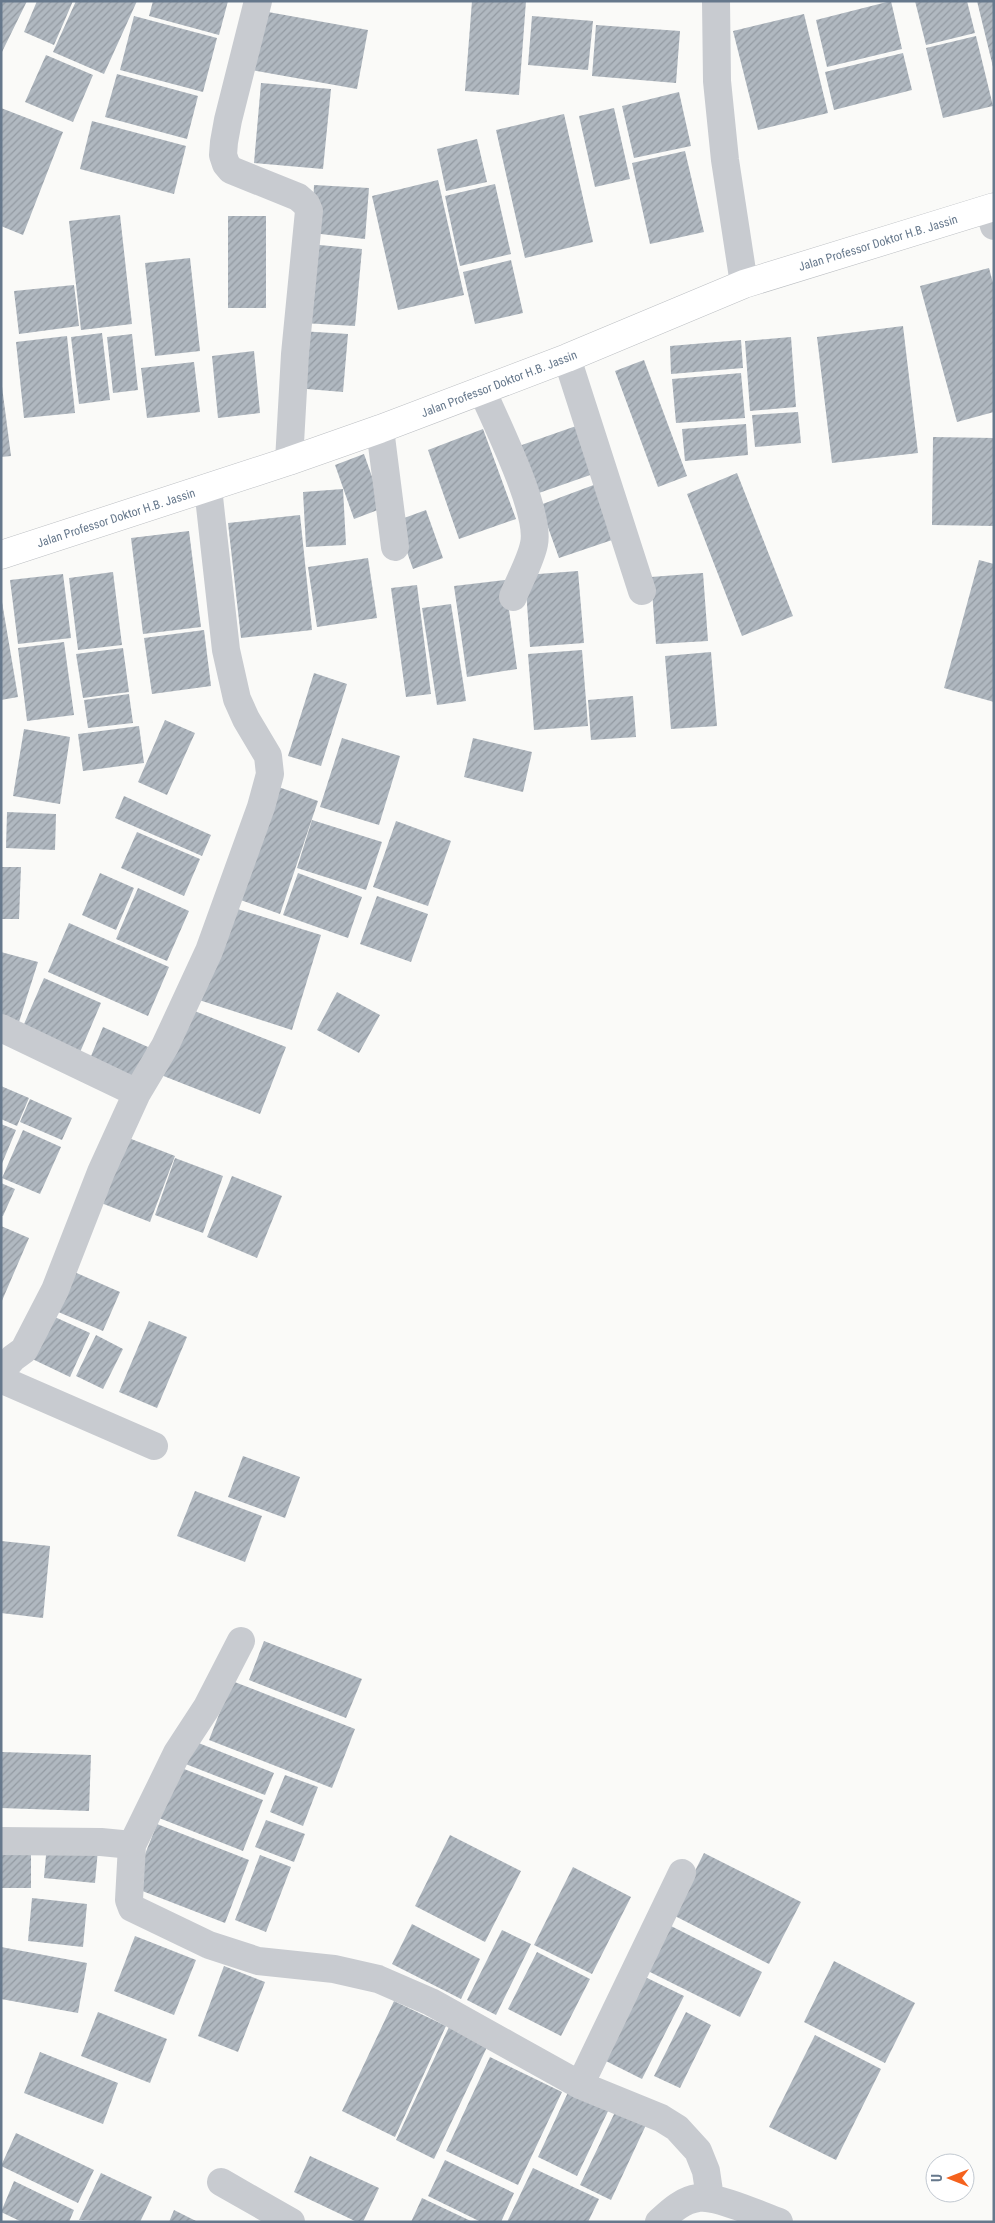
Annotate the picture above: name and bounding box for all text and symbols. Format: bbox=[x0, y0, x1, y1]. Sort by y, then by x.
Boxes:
street label: Jalan Professor Doktor H.B. Jassin bbox=[797, 212, 959, 274]
street label: Jalan Professor Doktor H.B. Jassin bbox=[419, 348, 579, 420]
street label: Jalan Professor Doktor H.B. Jassin bbox=[35, 486, 197, 550]
north arrow bbox=[925, 2153, 975, 2203]
text: U bbox=[929, 2174, 945, 2182]

